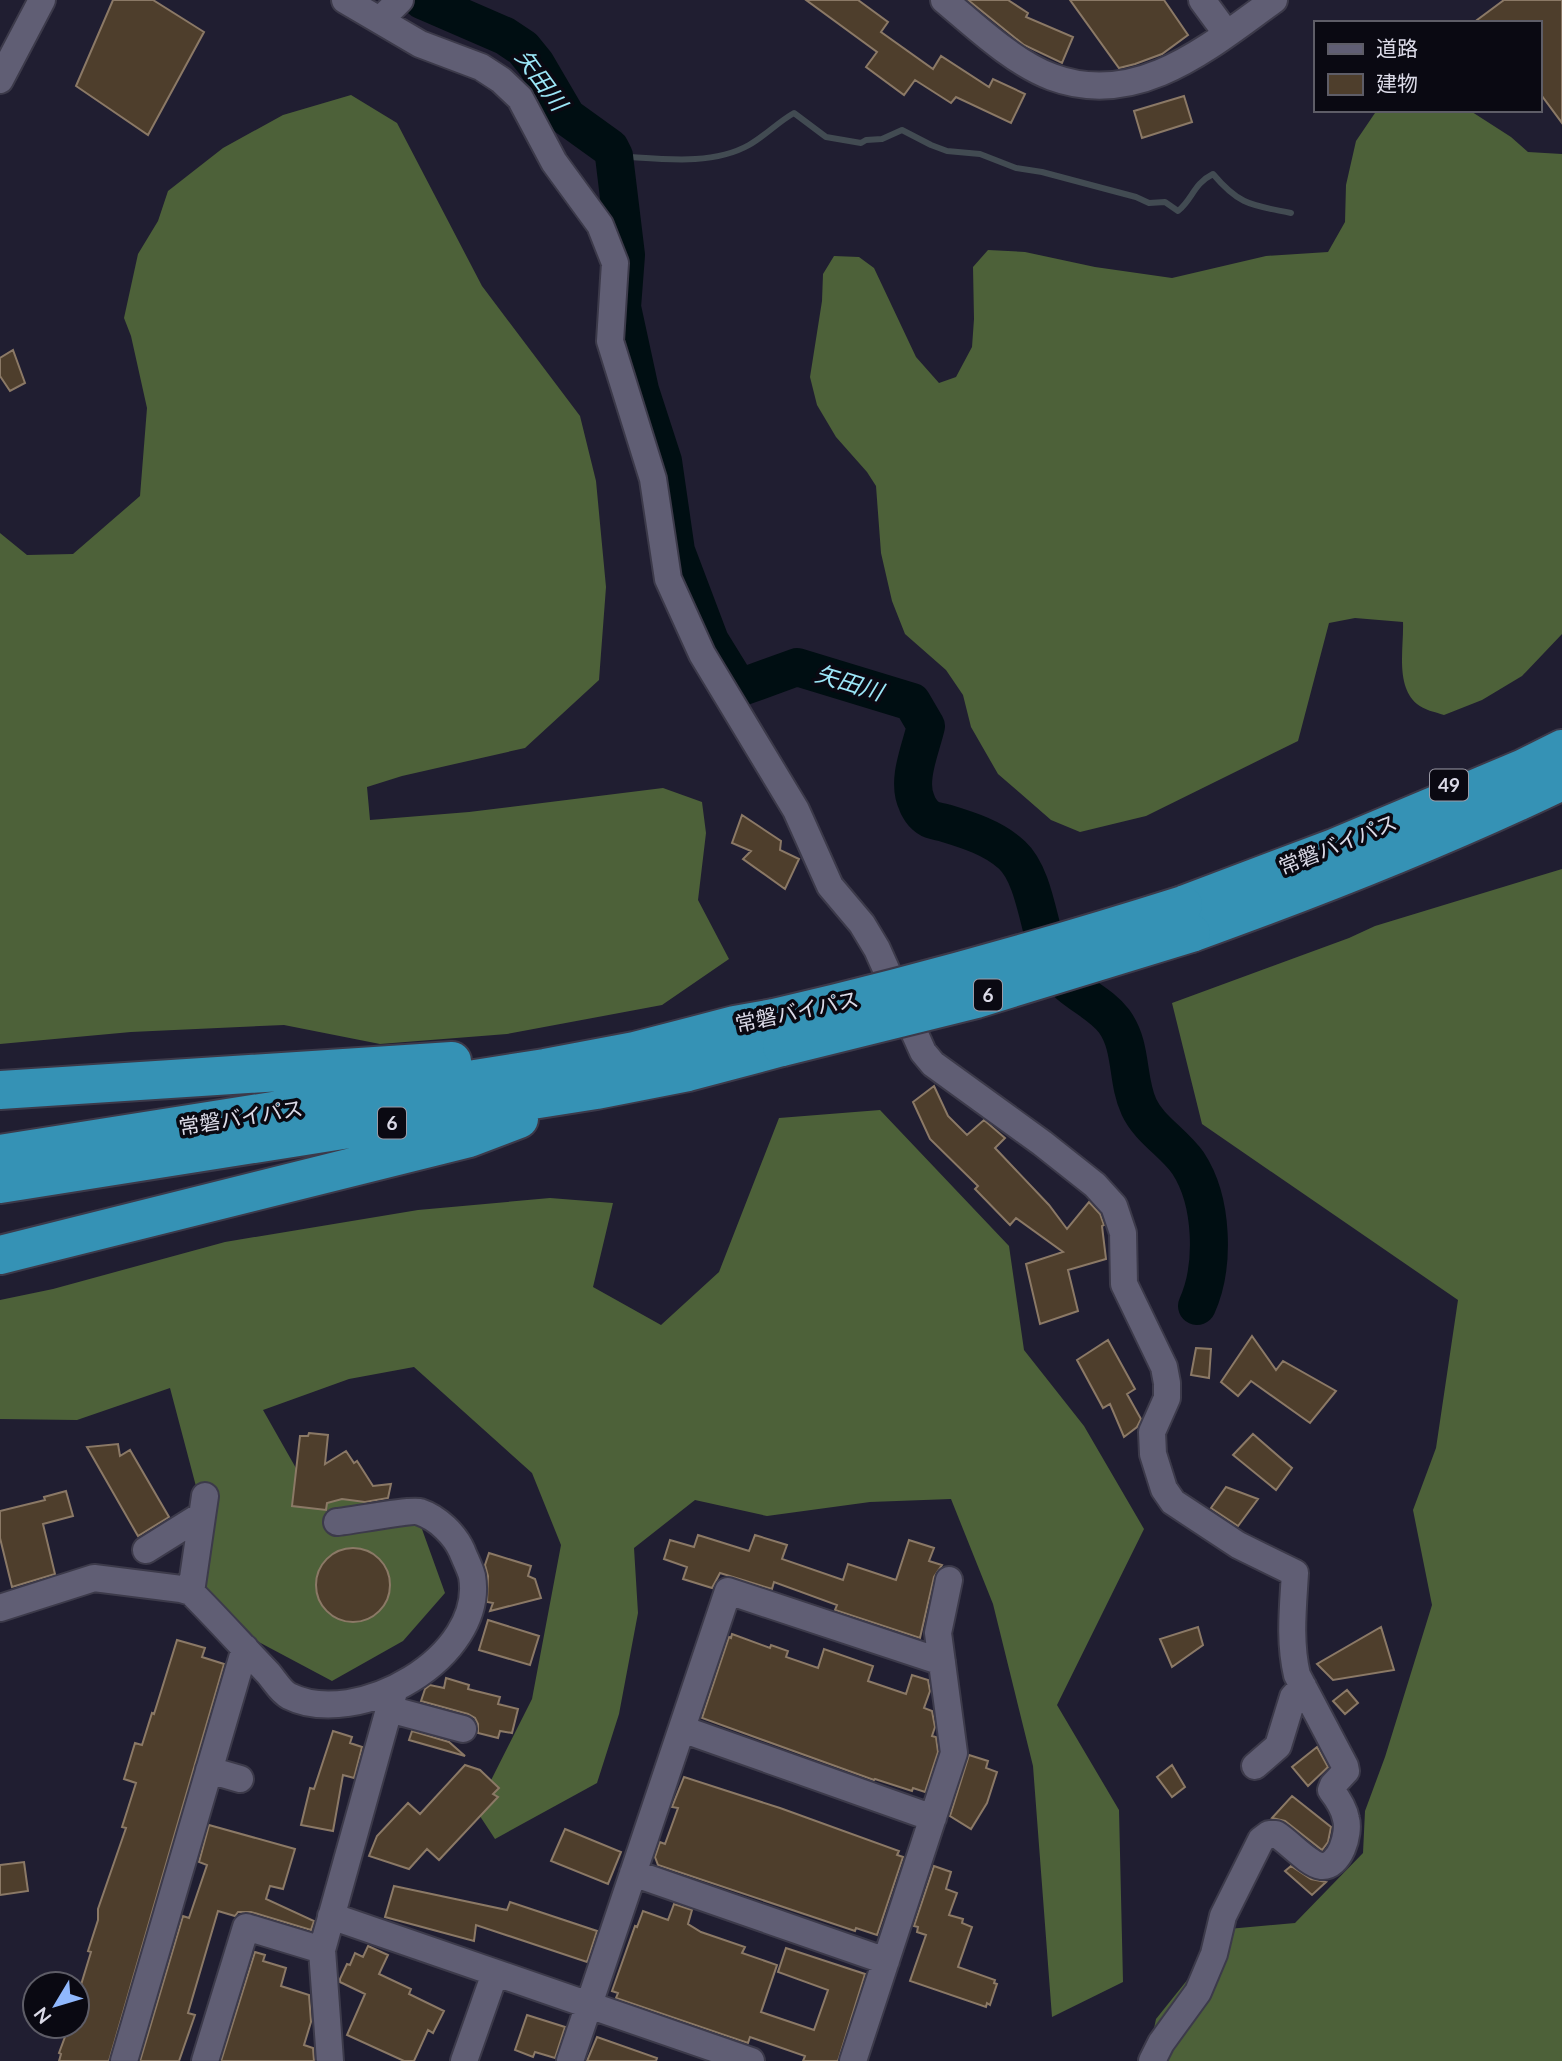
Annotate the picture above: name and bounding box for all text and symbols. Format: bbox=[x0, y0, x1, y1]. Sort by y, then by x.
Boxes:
legend bbox=[1314, 21, 1541, 112]
text: 道路 bbox=[1376, 35, 1418, 60]
water label: 矢田川 bbox=[510, 43, 575, 118]
text: 建物 bbox=[1376, 70, 1418, 95]
water label: 矢田川 bbox=[812, 659, 889, 706]
road number: 49 bbox=[1430, 770, 1468, 800]
street label: 常磐バイパス bbox=[1275, 808, 1400, 879]
road number: 6 bbox=[974, 979, 1002, 1010]
street label: 常磐バイパス bbox=[733, 985, 861, 1036]
street label: 常磐バイパス bbox=[177, 1094, 305, 1139]
road number: 6 bbox=[378, 1107, 406, 1138]
north arrow bbox=[21, 1970, 91, 2040]
text: N bbox=[29, 2003, 56, 2029]

